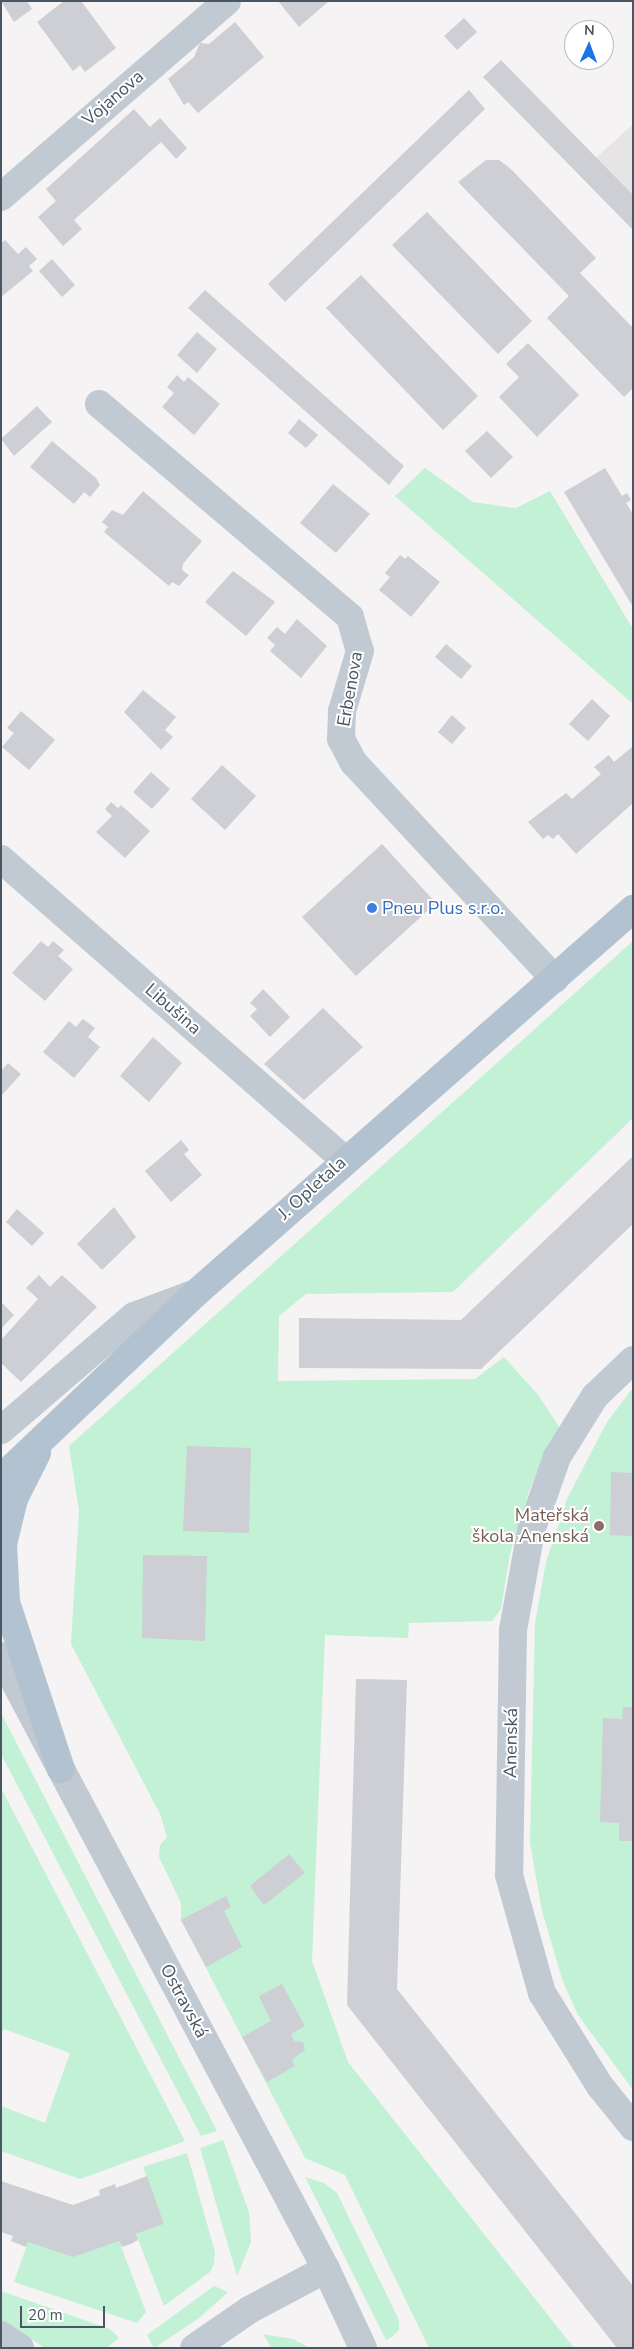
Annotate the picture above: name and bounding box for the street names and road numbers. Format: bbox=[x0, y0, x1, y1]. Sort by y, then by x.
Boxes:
street label: Vojanova bbox=[78, 66, 148, 130]
street label: Erbenova bbox=[333, 650, 367, 728]
street label: Libušina bbox=[141, 979, 205, 1039]
street label: J. Opletala bbox=[274, 1152, 350, 1224]
street label: Anenská bbox=[500, 1708, 522, 1778]
street label: Ostravská bbox=[156, 1960, 212, 2042]

